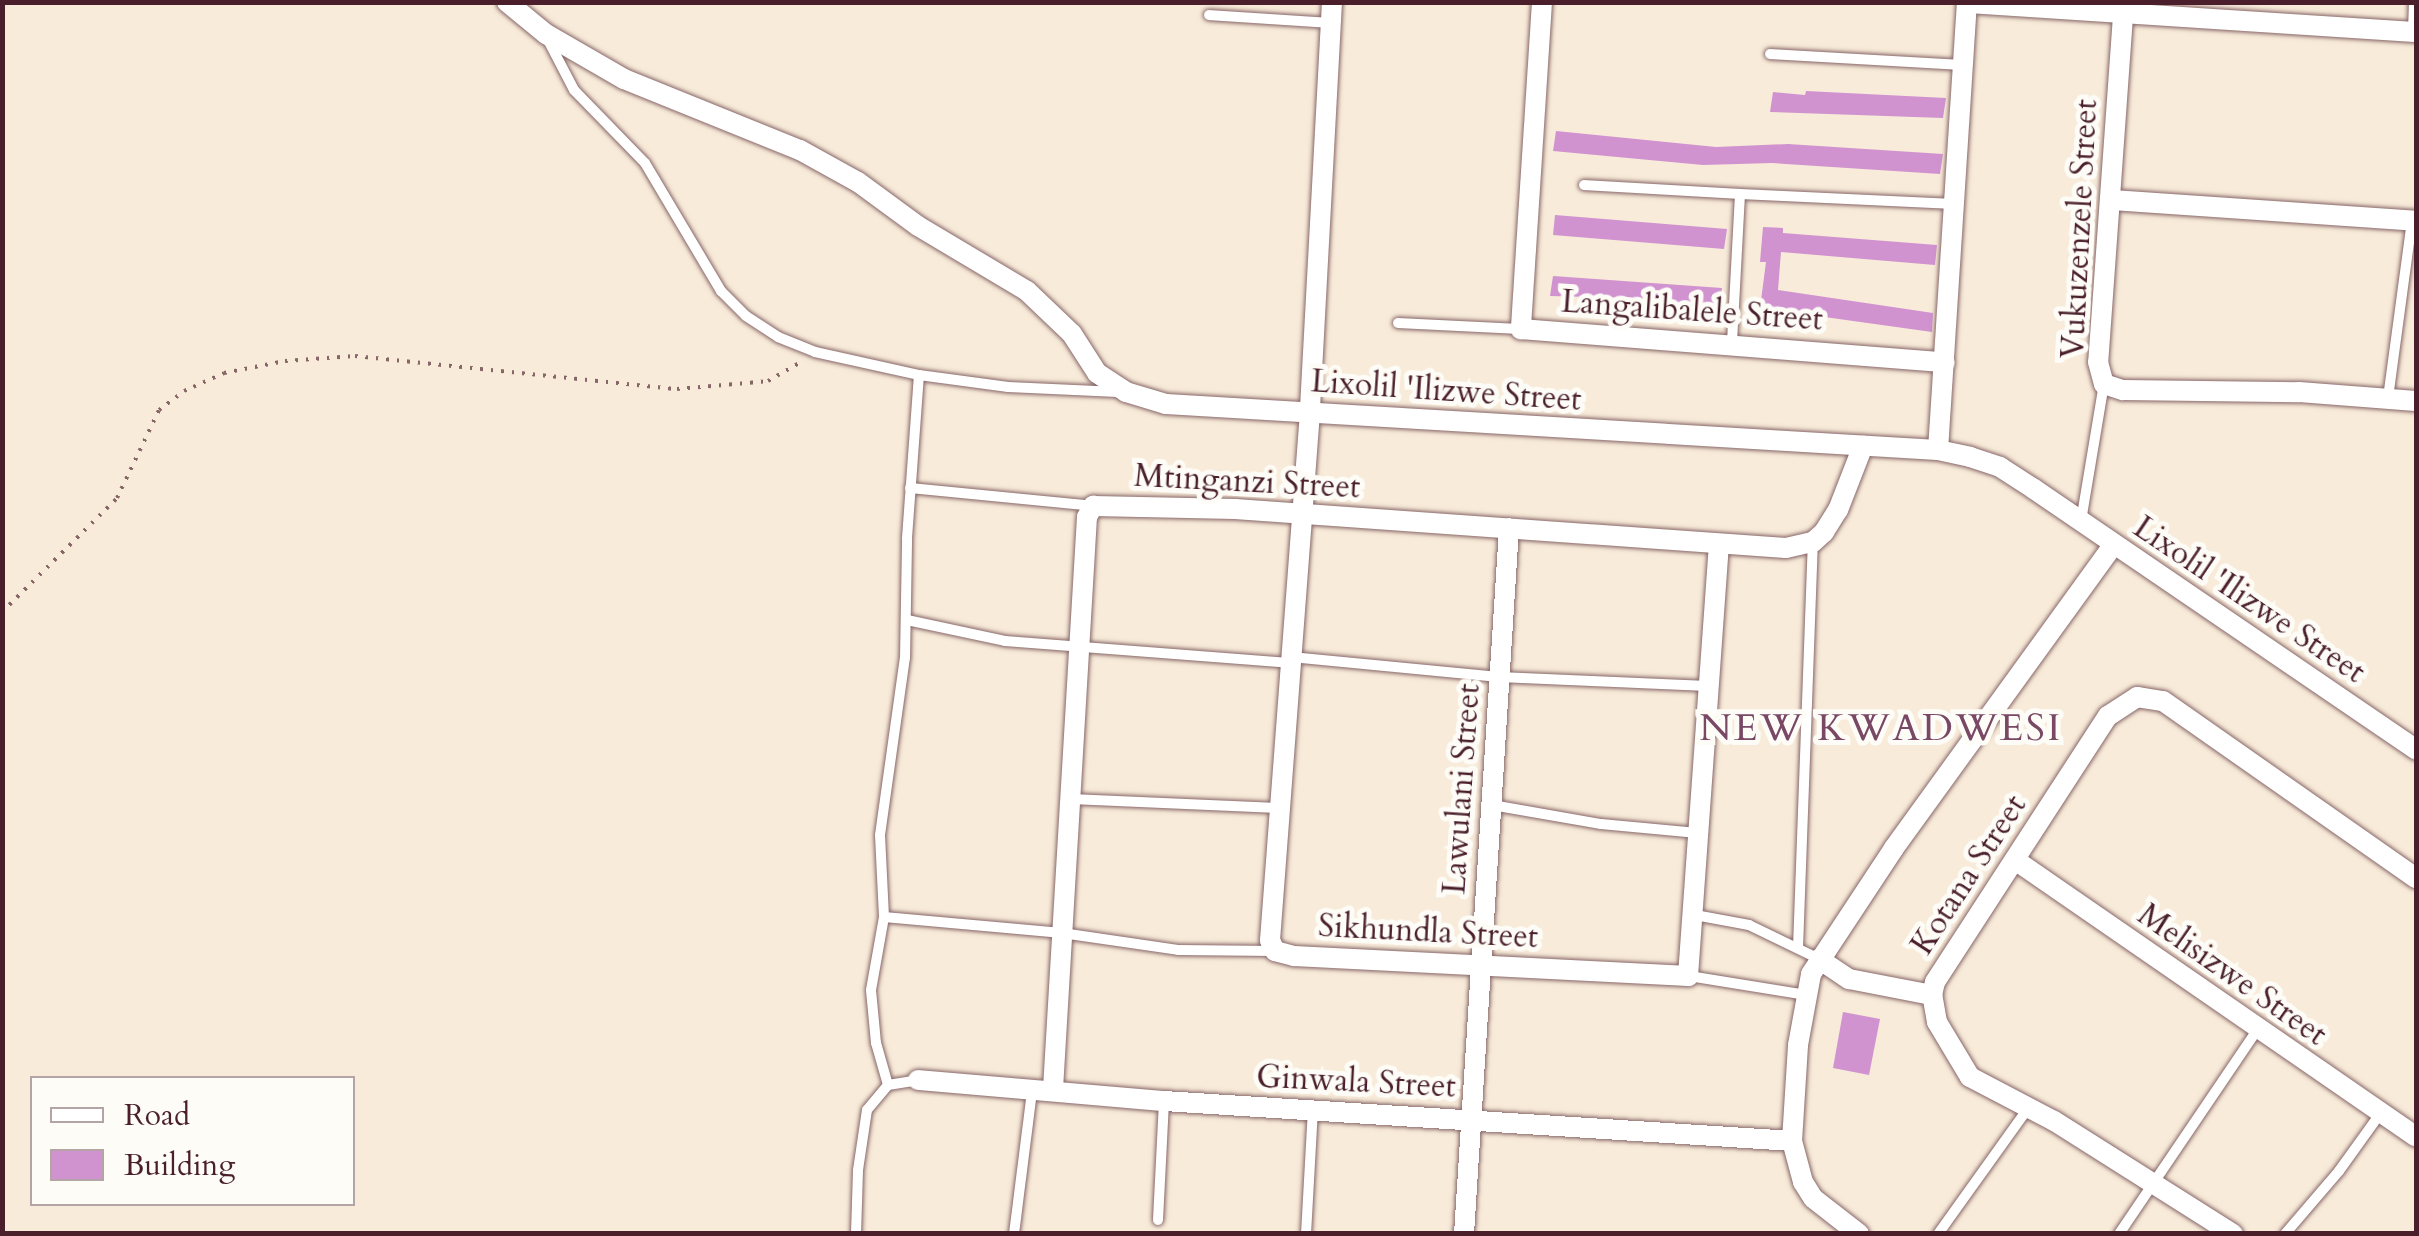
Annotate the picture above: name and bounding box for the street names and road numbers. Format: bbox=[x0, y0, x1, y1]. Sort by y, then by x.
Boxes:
street label: Vukuzenzele Street bbox=[2054, 98, 2106, 360]
street label: Langalibalele Street bbox=[1560, 283, 1824, 339]
street label: Lixolil 'Ilizwe Street bbox=[1310, 362, 1582, 420]
street label: Mtinganzi Street bbox=[1133, 457, 1361, 507]
street label: Lixolil 'Ilizwe Street bbox=[2126, 508, 2372, 692]
street label: Lawulani Street bbox=[1435, 682, 1489, 896]
street label: Kotana Street bbox=[1903, 788, 2035, 962]
street label: Melisizwe Street bbox=[2130, 896, 2334, 1054]
street label: Sikhundla Street bbox=[1317, 907, 1539, 957]
street label: Ginwala Street bbox=[1255, 1058, 1457, 1106]

